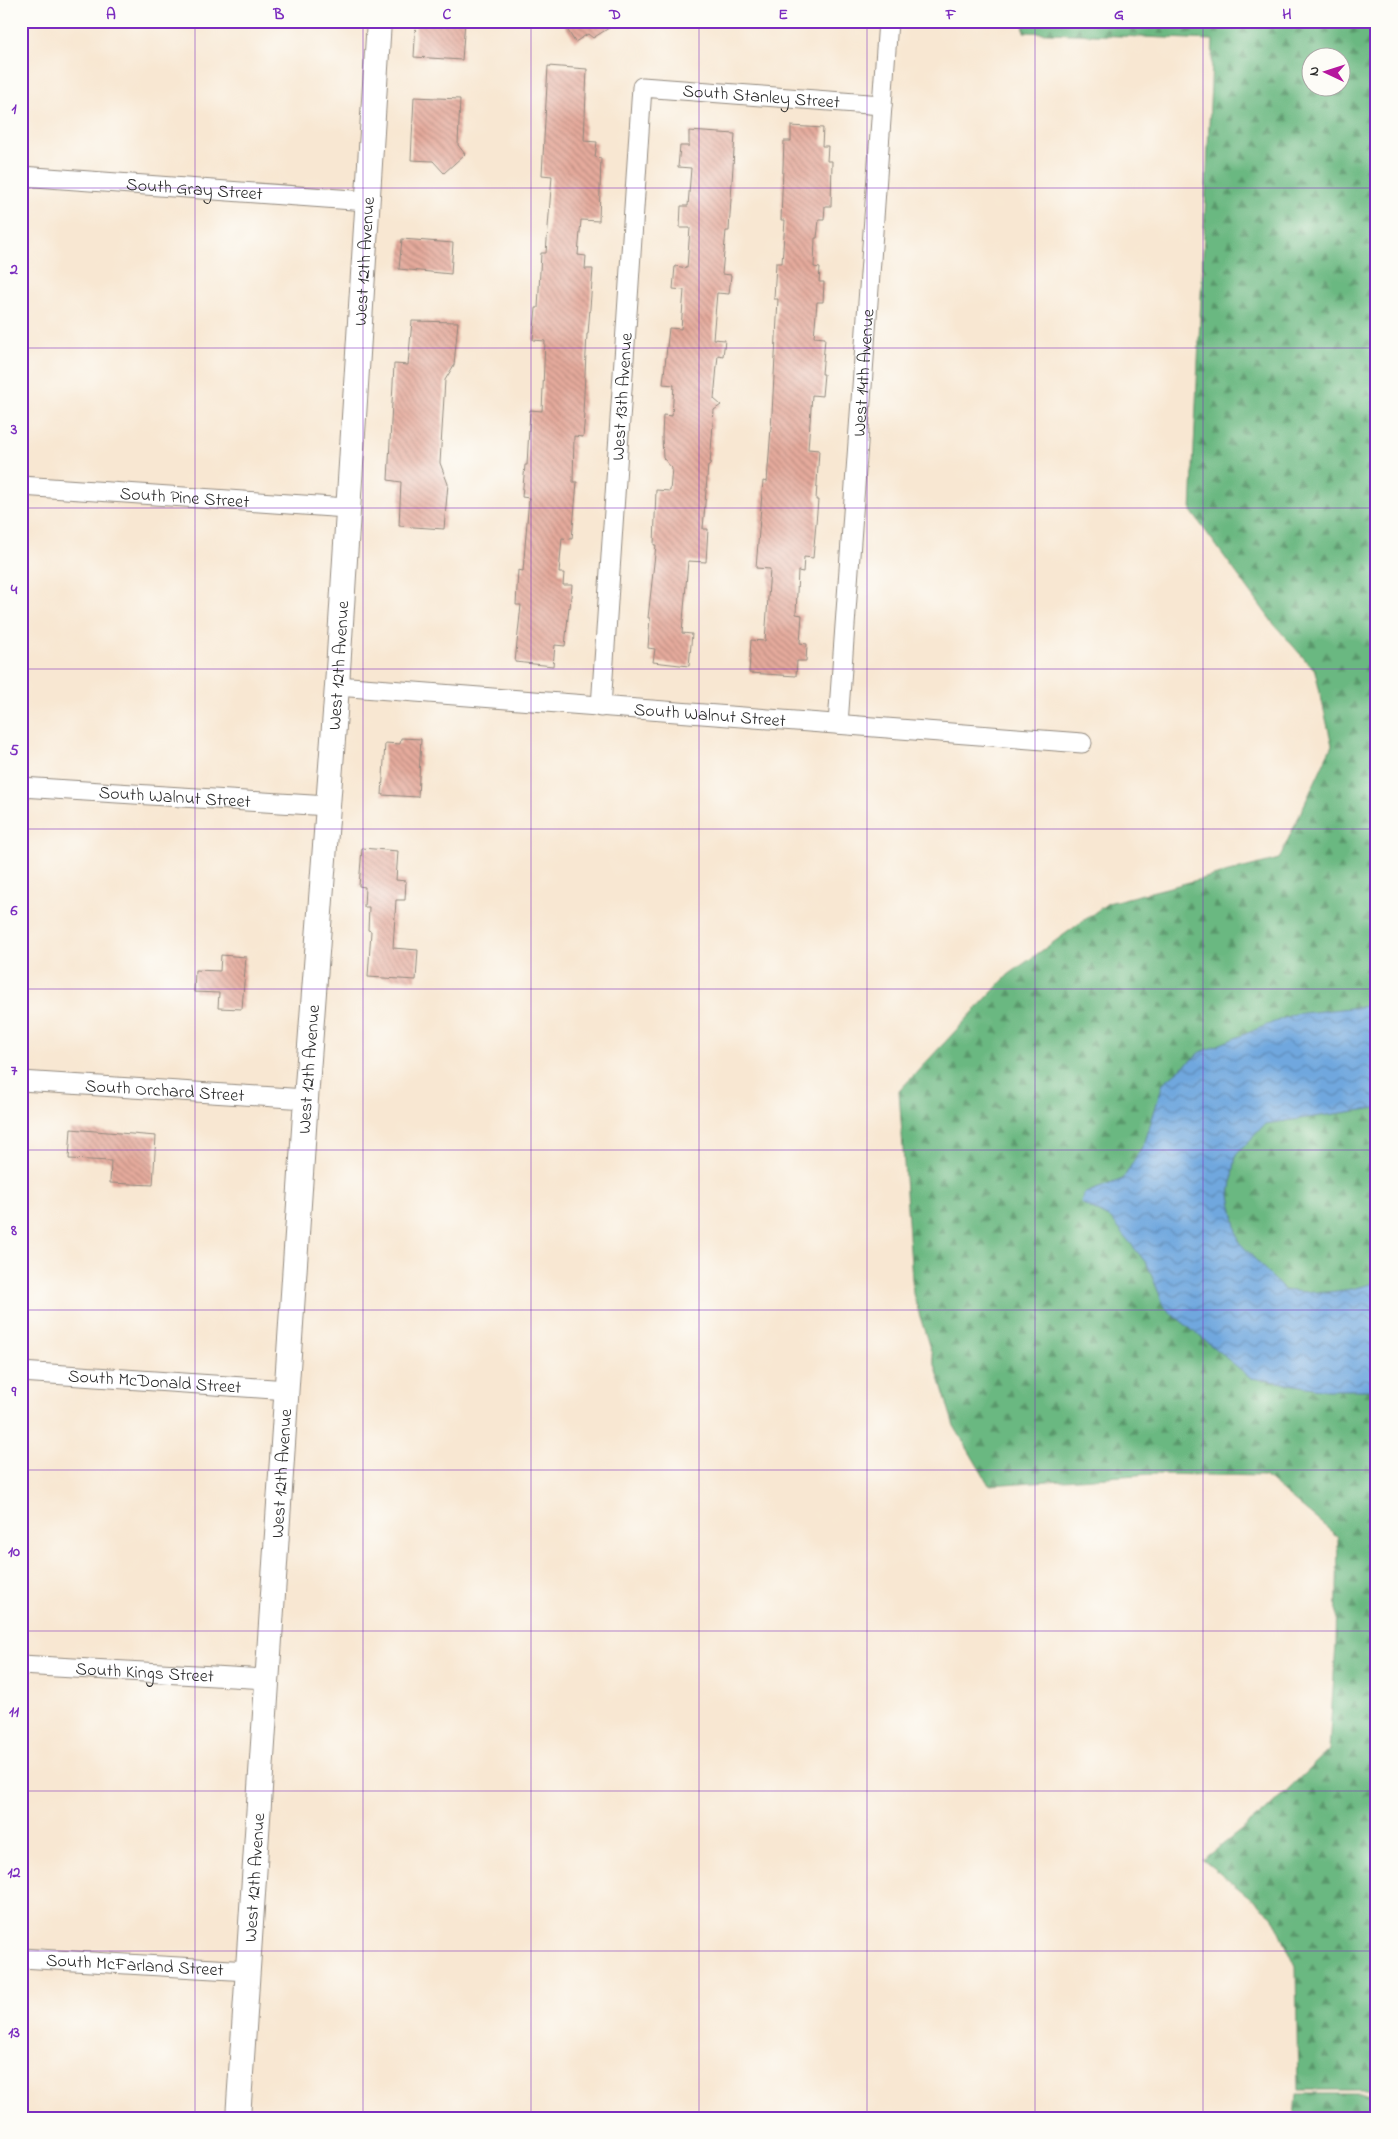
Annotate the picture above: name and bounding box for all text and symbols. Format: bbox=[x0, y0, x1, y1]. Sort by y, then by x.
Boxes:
text: A bbox=[106, 3, 116, 27]
text: B bbox=[273, 3, 285, 27]
text: C bbox=[443, 3, 452, 27]
text: D bbox=[608, 3, 621, 27]
text: E bbox=[778, 3, 788, 27]
text: F bbox=[945, 3, 957, 27]
text: G bbox=[1114, 3, 1124, 27]
text: H bbox=[1282, 3, 1292, 27]
north arrow bbox=[1300, 48, 1350, 98]
text: N bbox=[1304, 66, 1325, 77]
street label: South Stanley Street bbox=[682, 79, 841, 117]
text: 1 bbox=[11, 97, 17, 121]
street label: South Gray Street bbox=[125, 173, 264, 208]
street label: West 12th Avenue bbox=[349, 195, 383, 327]
text: 2 bbox=[9, 258, 18, 282]
street label: West 14th Avenue bbox=[847, 307, 883, 438]
street label: West 13th Avenue bbox=[606, 331, 641, 461]
text: 3 bbox=[10, 418, 18, 442]
street label: South Pine Street bbox=[119, 482, 250, 516]
text: 4 bbox=[10, 578, 18, 602]
street label: West 12th Avenue bbox=[323, 599, 357, 731]
street label: South Walnut Street bbox=[633, 698, 787, 735]
text: 5 bbox=[9, 739, 19, 763]
street label: South Walnut Street bbox=[98, 781, 251, 816]
text: 6 bbox=[9, 899, 18, 923]
street label: West 12th Avenue bbox=[293, 1003, 328, 1135]
text: 7 bbox=[11, 1059, 18, 1083]
street label: South Orchard Street bbox=[84, 1074, 245, 1110]
text: 8 bbox=[10, 1219, 17, 1243]
street label: South McDonald Street bbox=[67, 1364, 242, 1402]
text: 9 bbox=[11, 1380, 17, 1404]
street label: West 12th Avenue bbox=[266, 1407, 300, 1539]
text: 10 bbox=[8, 1540, 20, 1564]
street label: South Kings Street bbox=[75, 1657, 215, 1691]
text: 11 bbox=[9, 1700, 20, 1724]
street label: West 12th Avenue bbox=[239, 1811, 273, 1943]
text: 12 bbox=[7, 1861, 21, 1885]
street label: South McFarland Street bbox=[45, 1948, 224, 1985]
text: 13 bbox=[8, 2021, 20, 2045]

